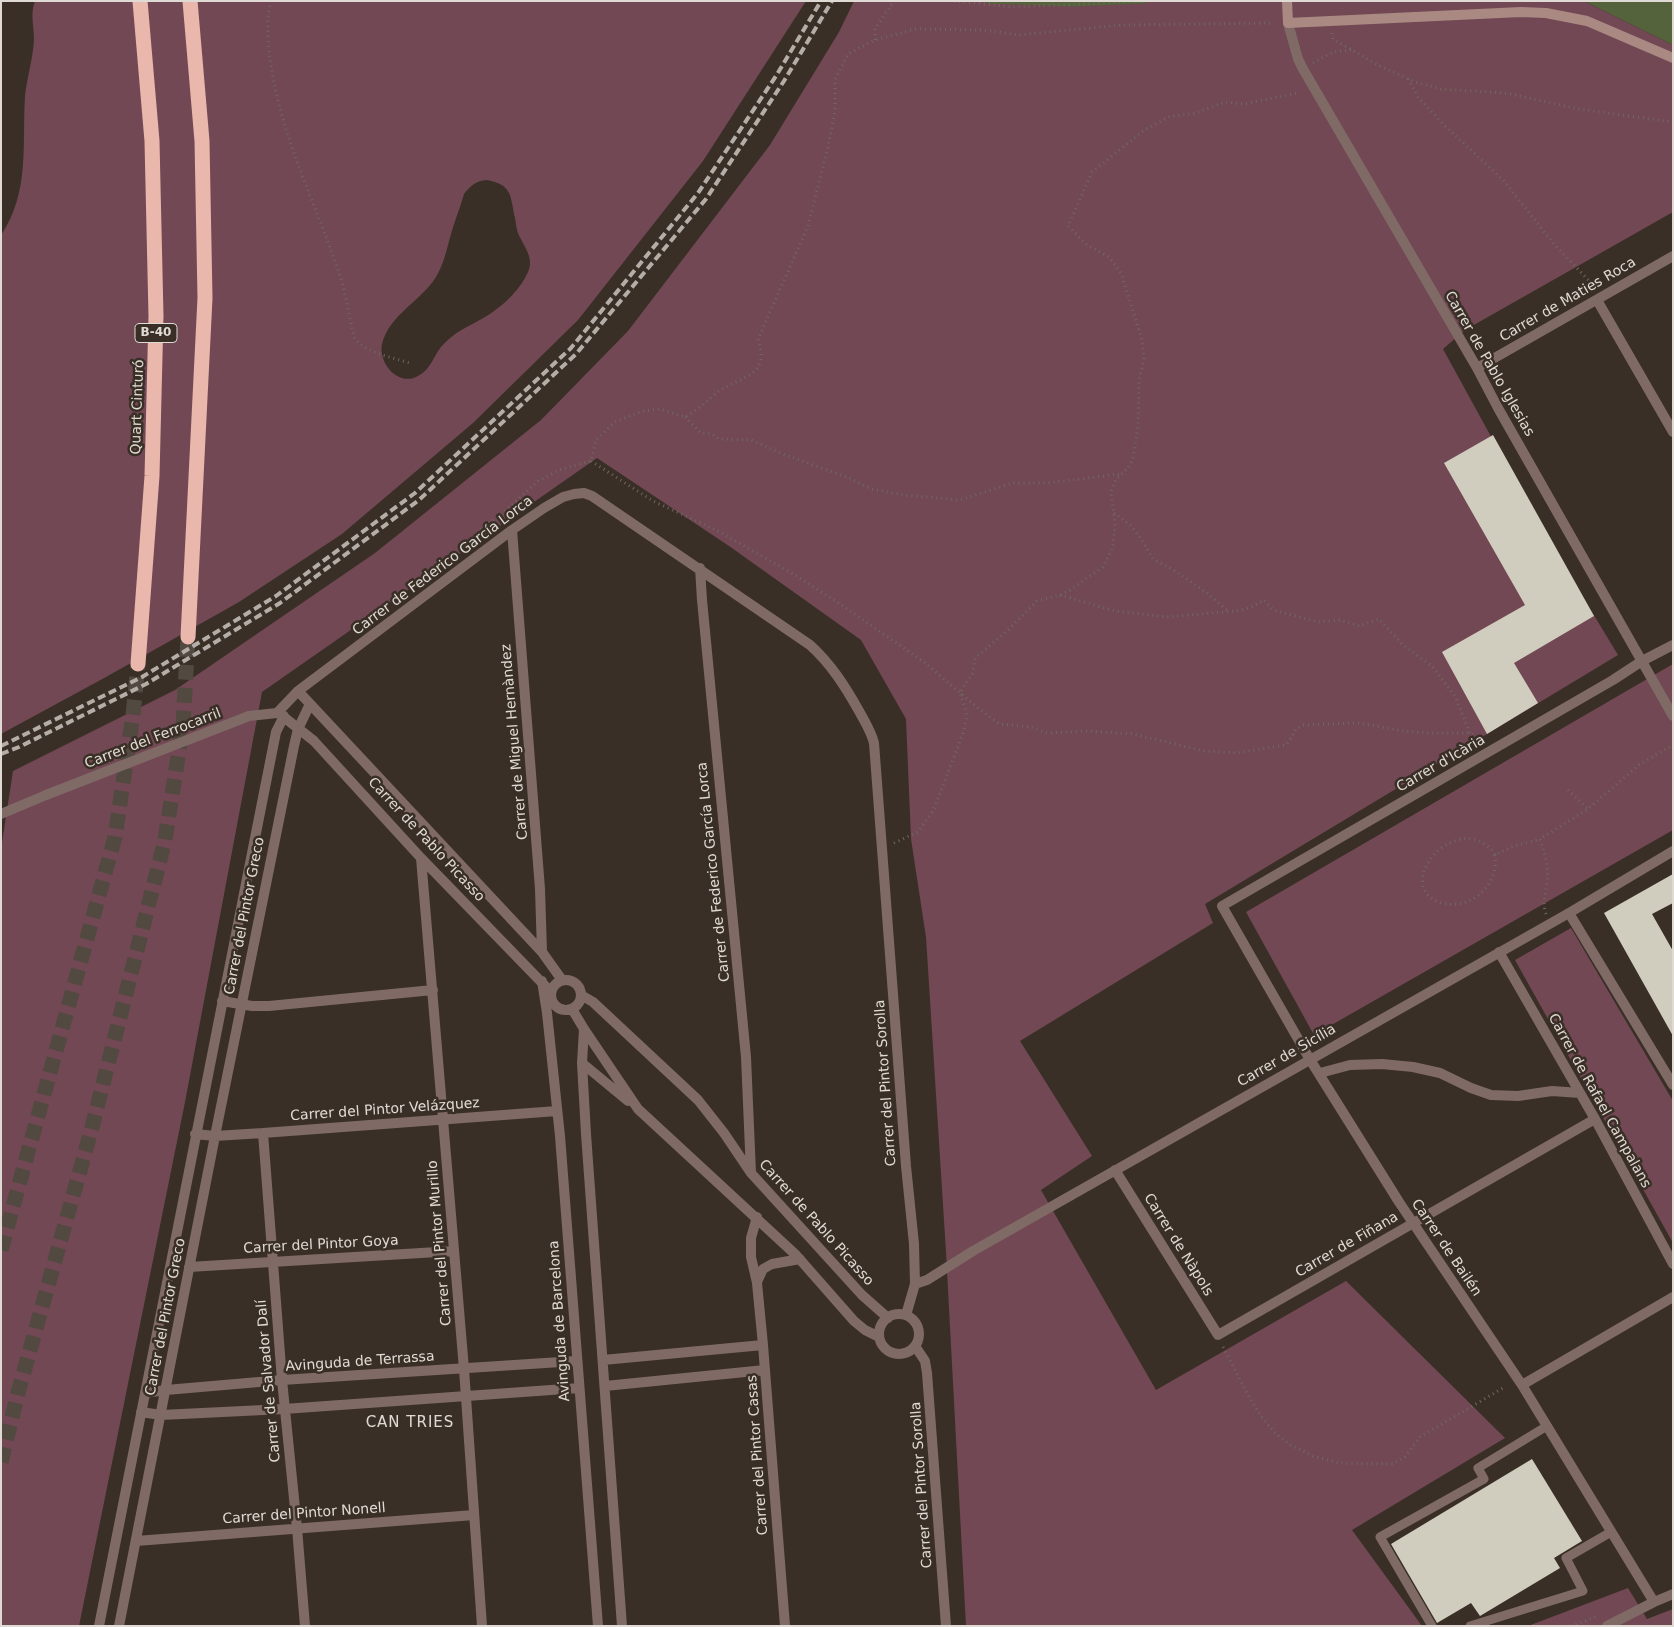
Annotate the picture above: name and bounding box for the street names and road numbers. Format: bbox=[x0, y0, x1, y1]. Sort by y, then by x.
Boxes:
street label: Carrer de Maties Roca bbox=[1497, 254, 1639, 346]
street label: Carrer de Pablo Iglesias bbox=[1441, 288, 1537, 440]
road number: B-40 bbox=[135, 323, 177, 342]
street label: Quart Cinturó bbox=[128, 359, 148, 455]
street label: Carrer de Federico García Lorca bbox=[350, 493, 536, 639]
street label: Carrer de Miguel Hernàndez bbox=[498, 643, 532, 841]
street label: Carrer del Ferrocarril bbox=[82, 705, 224, 773]
street label: Carrer d'Icària bbox=[1394, 732, 1488, 796]
street label: Carrer de Federico García Lorca bbox=[694, 761, 734, 983]
street label: Carrer de Pablo Picasso bbox=[364, 774, 488, 906]
street label: Carrer del Pintor Greco bbox=[221, 836, 269, 996]
street label: Carrer del Pintor Sorolla bbox=[872, 999, 900, 1167]
street label: Carrer de Rafael Campalans bbox=[1544, 1011, 1654, 1191]
street label: Carrer de Sicília bbox=[1235, 1021, 1339, 1091]
street label: Carrer del Pintor Velázquez bbox=[290, 1095, 480, 1125]
street label: Carrer de Pablo Picasso bbox=[755, 1157, 877, 1289]
street label: Carrer del Pintor Murillo bbox=[424, 1160, 456, 1326]
street label: Carrer de Nàpols bbox=[1140, 1191, 1216, 1299]
street label: Carrer de Bailén bbox=[1407, 1196, 1485, 1300]
street label: Carrer de Fiñana bbox=[1293, 1209, 1401, 1281]
street label: Carrer del Pintor Goya bbox=[243, 1233, 399, 1257]
street label: Carrer del Pintor Greco bbox=[142, 1237, 190, 1397]
street label: Avinguda de Barcelona bbox=[546, 1240, 574, 1402]
street label: Carrer de Salvador Dalí bbox=[254, 1299, 284, 1463]
street label: Avinguda de Terrassa bbox=[285, 1348, 435, 1376]
street label: Carrer del Pintor Casas bbox=[744, 1374, 772, 1536]
street label: Carrer del Pintor Sorolla bbox=[908, 1401, 936, 1569]
street label: Carrer del Pintor Nonell bbox=[222, 1500, 386, 1528]

